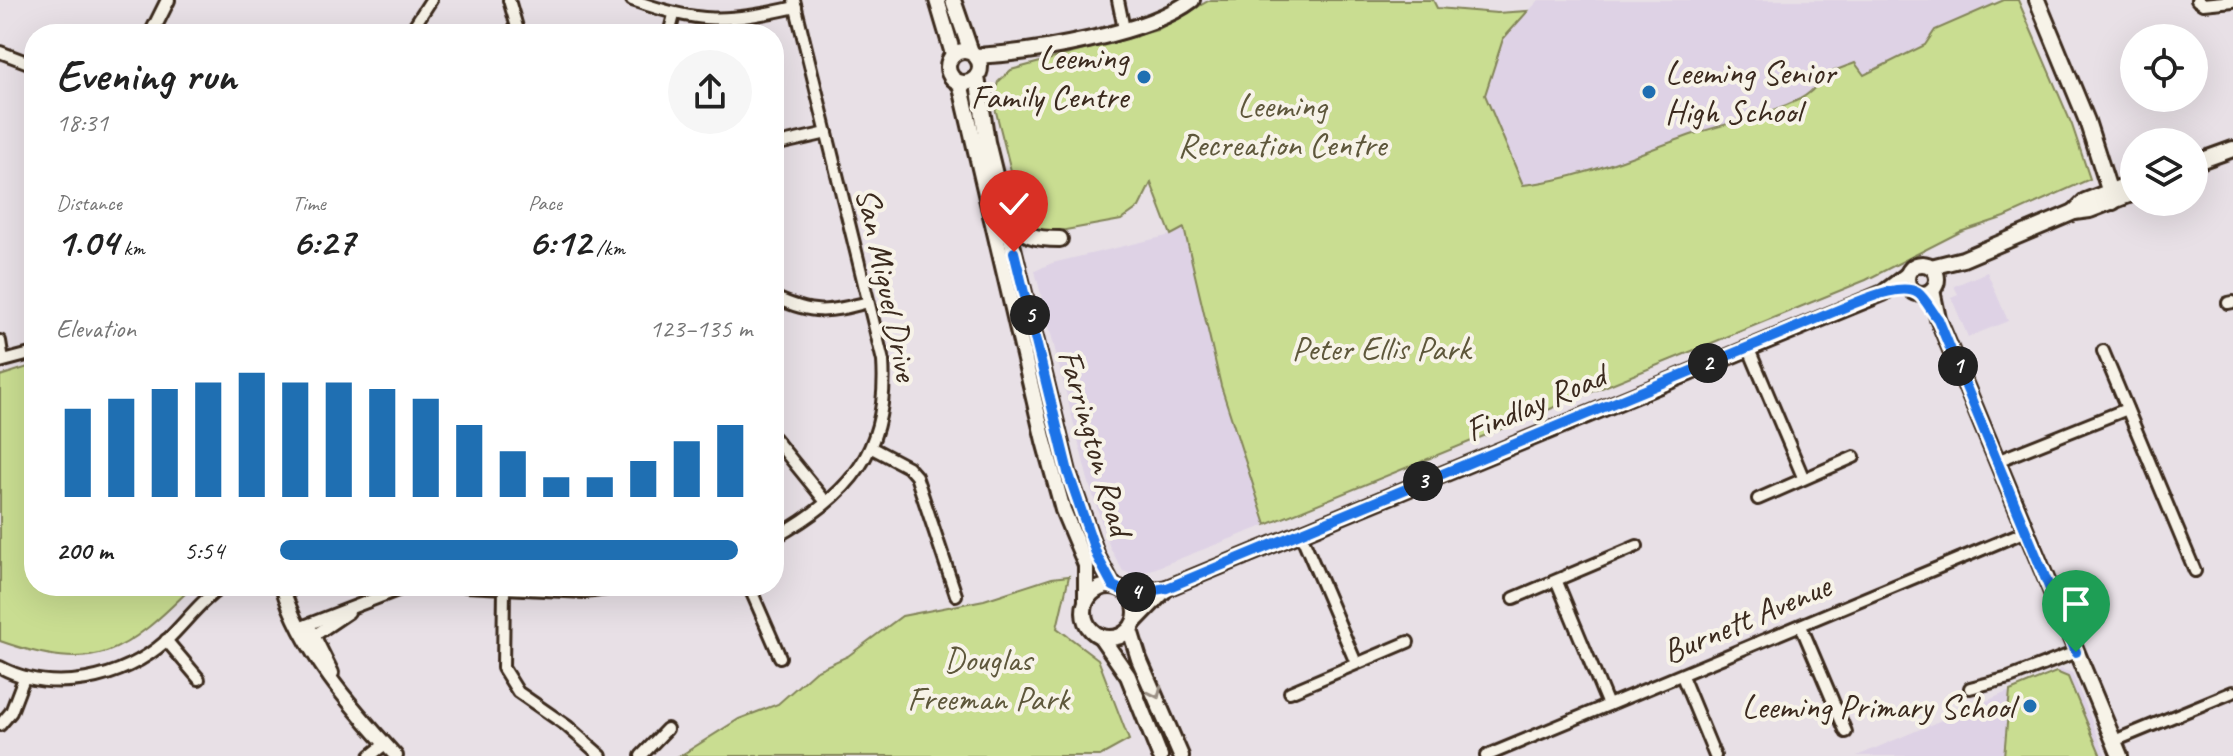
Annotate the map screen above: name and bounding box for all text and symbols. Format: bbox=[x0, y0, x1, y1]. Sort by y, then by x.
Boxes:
map controls bbox=[2120, 24, 2208, 216]
button: locate bbox=[2120, 24, 2208, 112]
place label: Leeming Family Centre bbox=[971, 36, 1131, 118]
text: Evening run bbox=[56, 48, 236, 103]
button: share bbox=[668, 50, 752, 134]
place label: Leeming Senior High School bbox=[1665, 51, 1838, 133]
marker: Leeming Family Centre bbox=[1135, 68, 1153, 86]
marker: Leeming Senior High School bbox=[1640, 83, 1658, 101]
park label: Leeming Recreation Centre bbox=[1178, 84, 1389, 166]
text: 18:31 bbox=[56, 106, 108, 139]
button: layers bbox=[2120, 128, 2208, 216]
pin bbox=[980, 170, 1048, 252]
icon: check bbox=[992, 182, 1036, 226]
street label: San Miguel Drive bbox=[846, 184, 929, 386]
text: Distance bbox=[56, 189, 122, 217]
text: Time bbox=[292, 189, 326, 217]
text: Pace bbox=[528, 189, 562, 217]
text: 1.04 bbox=[56, 217, 118, 267]
text: 6:27 bbox=[292, 217, 355, 267]
text: 6:12 bbox=[528, 217, 591, 267]
text: km bbox=[118, 234, 145, 262]
text: /km bbox=[591, 234, 625, 262]
pin: 5 bbox=[1010, 295, 1050, 335]
text: 5 bbox=[1025, 301, 1035, 329]
text: Elevation bbox=[56, 312, 136, 345]
text: 123–135 m bbox=[649, 312, 752, 345]
park label: Peter Ellis Park bbox=[1292, 327, 1473, 370]
pin: 2 bbox=[1688, 343, 1728, 383]
street label: Farrington Road bbox=[1049, 344, 1144, 544]
pin: 1 bbox=[1938, 346, 1978, 386]
text: 2 bbox=[1703, 349, 1713, 377]
street label: Findlay Road bbox=[1459, 352, 1617, 451]
text: 1 bbox=[1953, 352, 1963, 380]
pin: 3 bbox=[1403, 461, 1443, 501]
text: 3 bbox=[1418, 467, 1428, 495]
text: 200 m bbox=[56, 534, 112, 567]
text: 5:54 bbox=[184, 534, 224, 567]
street label: Burnett Avenue bbox=[1656, 563, 1838, 673]
pin bbox=[2042, 570, 2110, 652]
pin: 4 bbox=[1116, 572, 1156, 612]
text: 4 bbox=[1131, 578, 1141, 606]
icon: arrive bbox=[2054, 582, 2098, 626]
park label: Douglas Freeman Park bbox=[907, 638, 1071, 720]
one-way arrow bbox=[1146, 684, 1162, 699]
place label: Leeming Primary School bbox=[1742, 685, 2020, 728]
marker: Leeming Primary School bbox=[2021, 697, 2039, 715]

